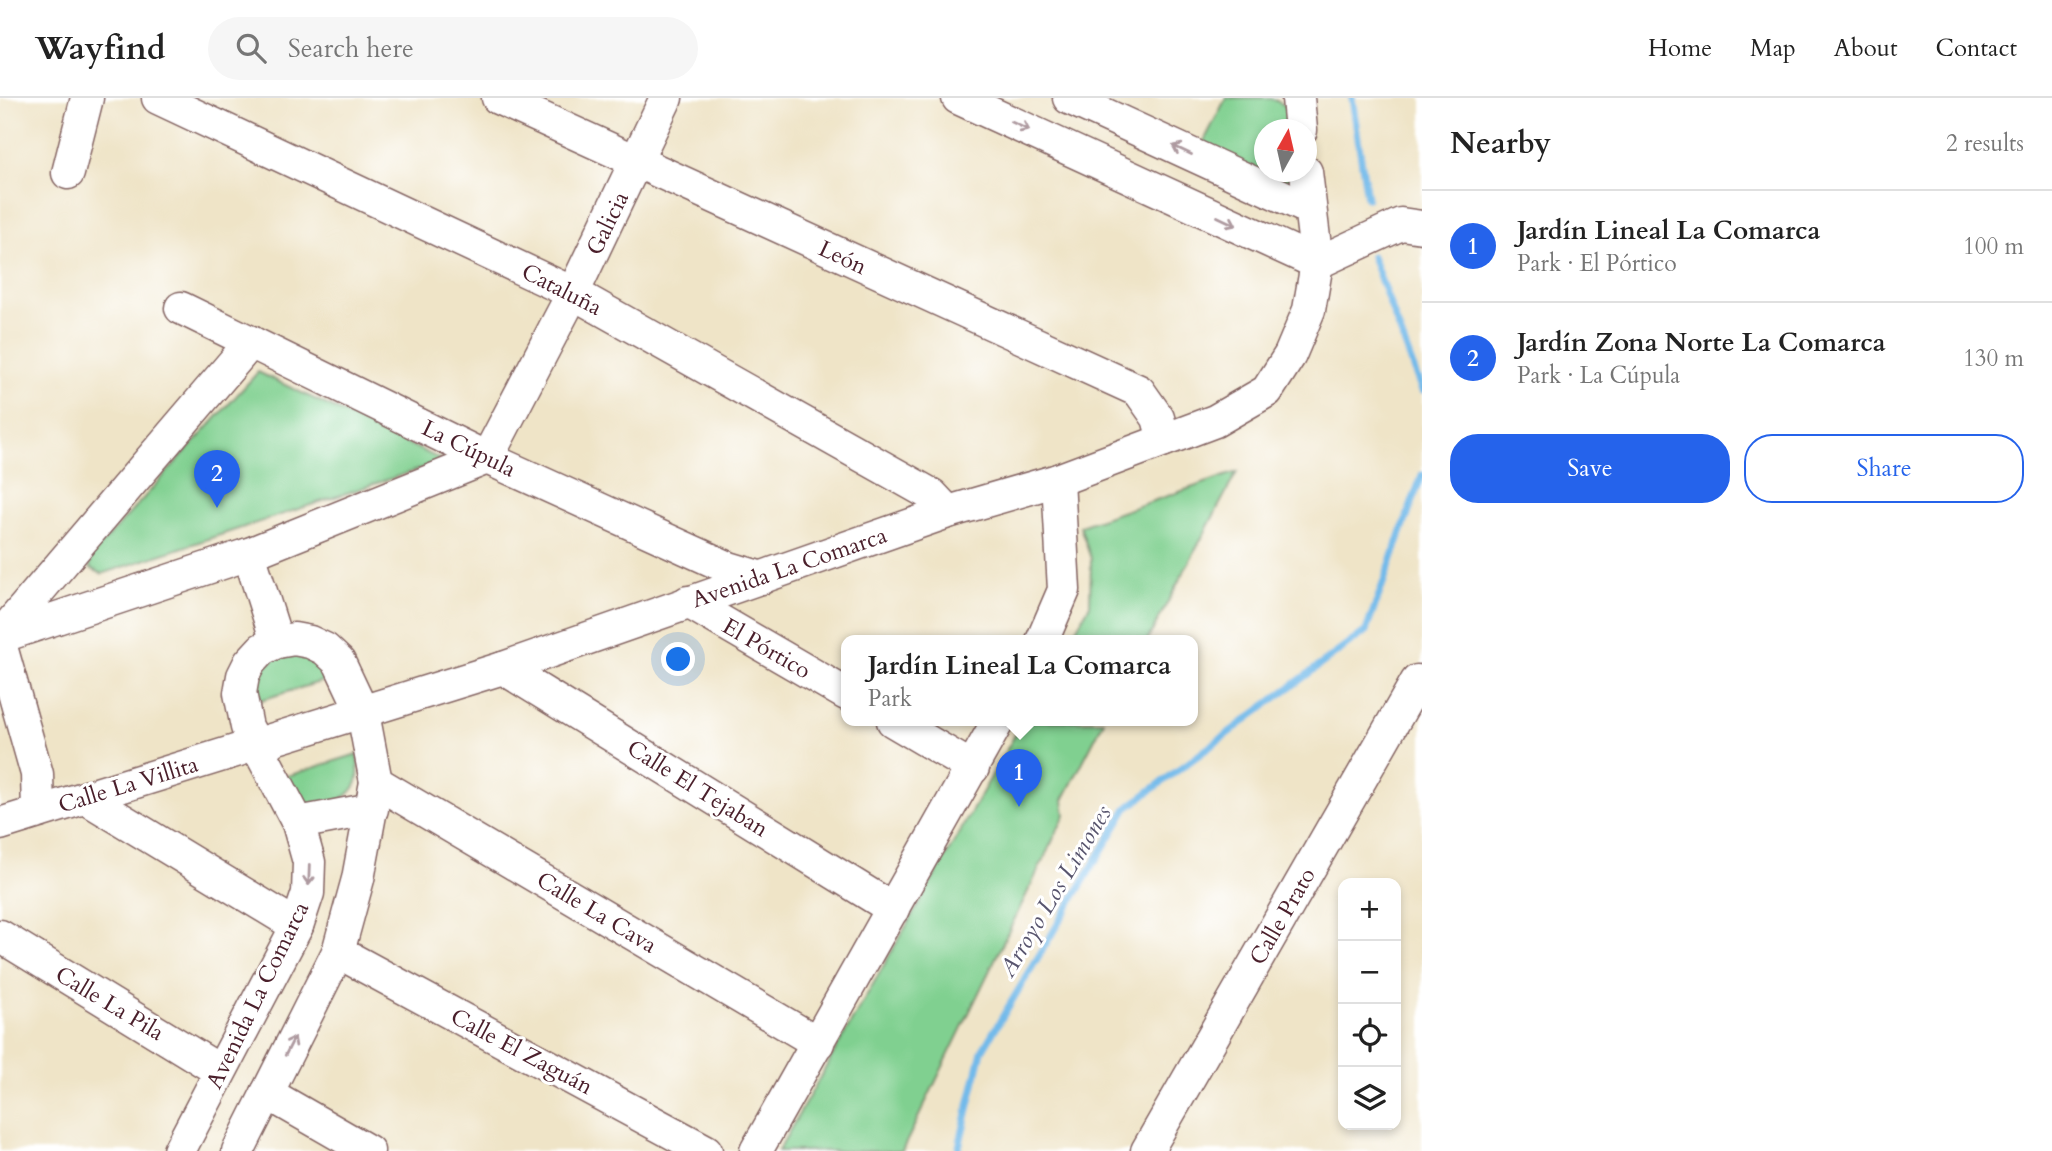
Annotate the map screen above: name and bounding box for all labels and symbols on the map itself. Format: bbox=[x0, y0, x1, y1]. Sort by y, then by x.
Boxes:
north arrow bbox=[1254, 119, 1317, 182]
one-way arrow bbox=[1009, 120, 1030, 134]
one-way arrow bbox=[1171, 143, 1193, 156]
street label: Galicia bbox=[579, 186, 636, 260]
one-way arrow bbox=[1216, 215, 1237, 228]
street label: León bbox=[814, 233, 872, 282]
street label: Cataluña bbox=[516, 256, 607, 323]
street label: La Cúpula bbox=[417, 412, 521, 485]
pin: 2 bbox=[194, 450, 240, 508]
street label: Avenida La Comarca bbox=[687, 519, 891, 615]
street label: El Pórtico bbox=[717, 611, 817, 686]
your location bbox=[661, 642, 695, 676]
street label: Calle El Tejaban bbox=[621, 733, 774, 844]
street label: Calle La Villita bbox=[54, 748, 202, 820]
pin: 1 bbox=[996, 749, 1042, 807]
water label: Arroyo Los Limones bbox=[991, 799, 1120, 984]
street label: Calle Prato bbox=[1242, 862, 1323, 971]
one-way arrow bbox=[302, 863, 315, 886]
street label: Calle La Cava bbox=[531, 864, 663, 961]
street label: Avenida La Comarca bbox=[199, 896, 316, 1094]
street label: Calle La Pila bbox=[50, 959, 170, 1048]
street label: Calle El Zaguán bbox=[445, 1001, 598, 1102]
one-way arrow bbox=[284, 1036, 298, 1057]

